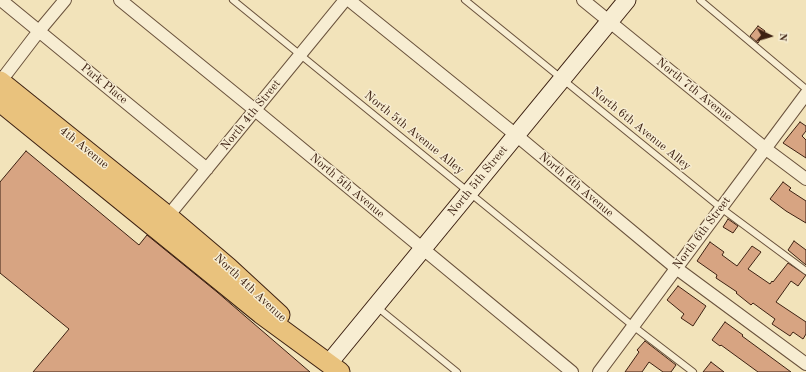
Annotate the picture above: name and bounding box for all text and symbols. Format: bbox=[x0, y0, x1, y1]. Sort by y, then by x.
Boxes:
north arrow bbox=[750, 16, 790, 56]
text: N bbox=[777, 32, 788, 42]
street label: North 7th Avenue bbox=[653, 55, 735, 125]
street label: Park Place bbox=[78, 61, 130, 107]
street label: North 4th Street bbox=[218, 77, 284, 153]
street label: North 6th Avenue Alley bbox=[588, 84, 694, 174]
street label: North 5th Avenue Alley bbox=[361, 88, 467, 178]
street label: 4th Avenue bbox=[56, 124, 112, 172]
street label: North 5th Street bbox=[445, 143, 511, 219]
street label: North 6th Avenue bbox=[536, 149, 616, 221]
street label: North 5th Avenue bbox=[307, 150, 387, 222]
street label: North 6th Street bbox=[670, 194, 734, 272]
street label: North 4th Avenue bbox=[211, 251, 289, 325]

